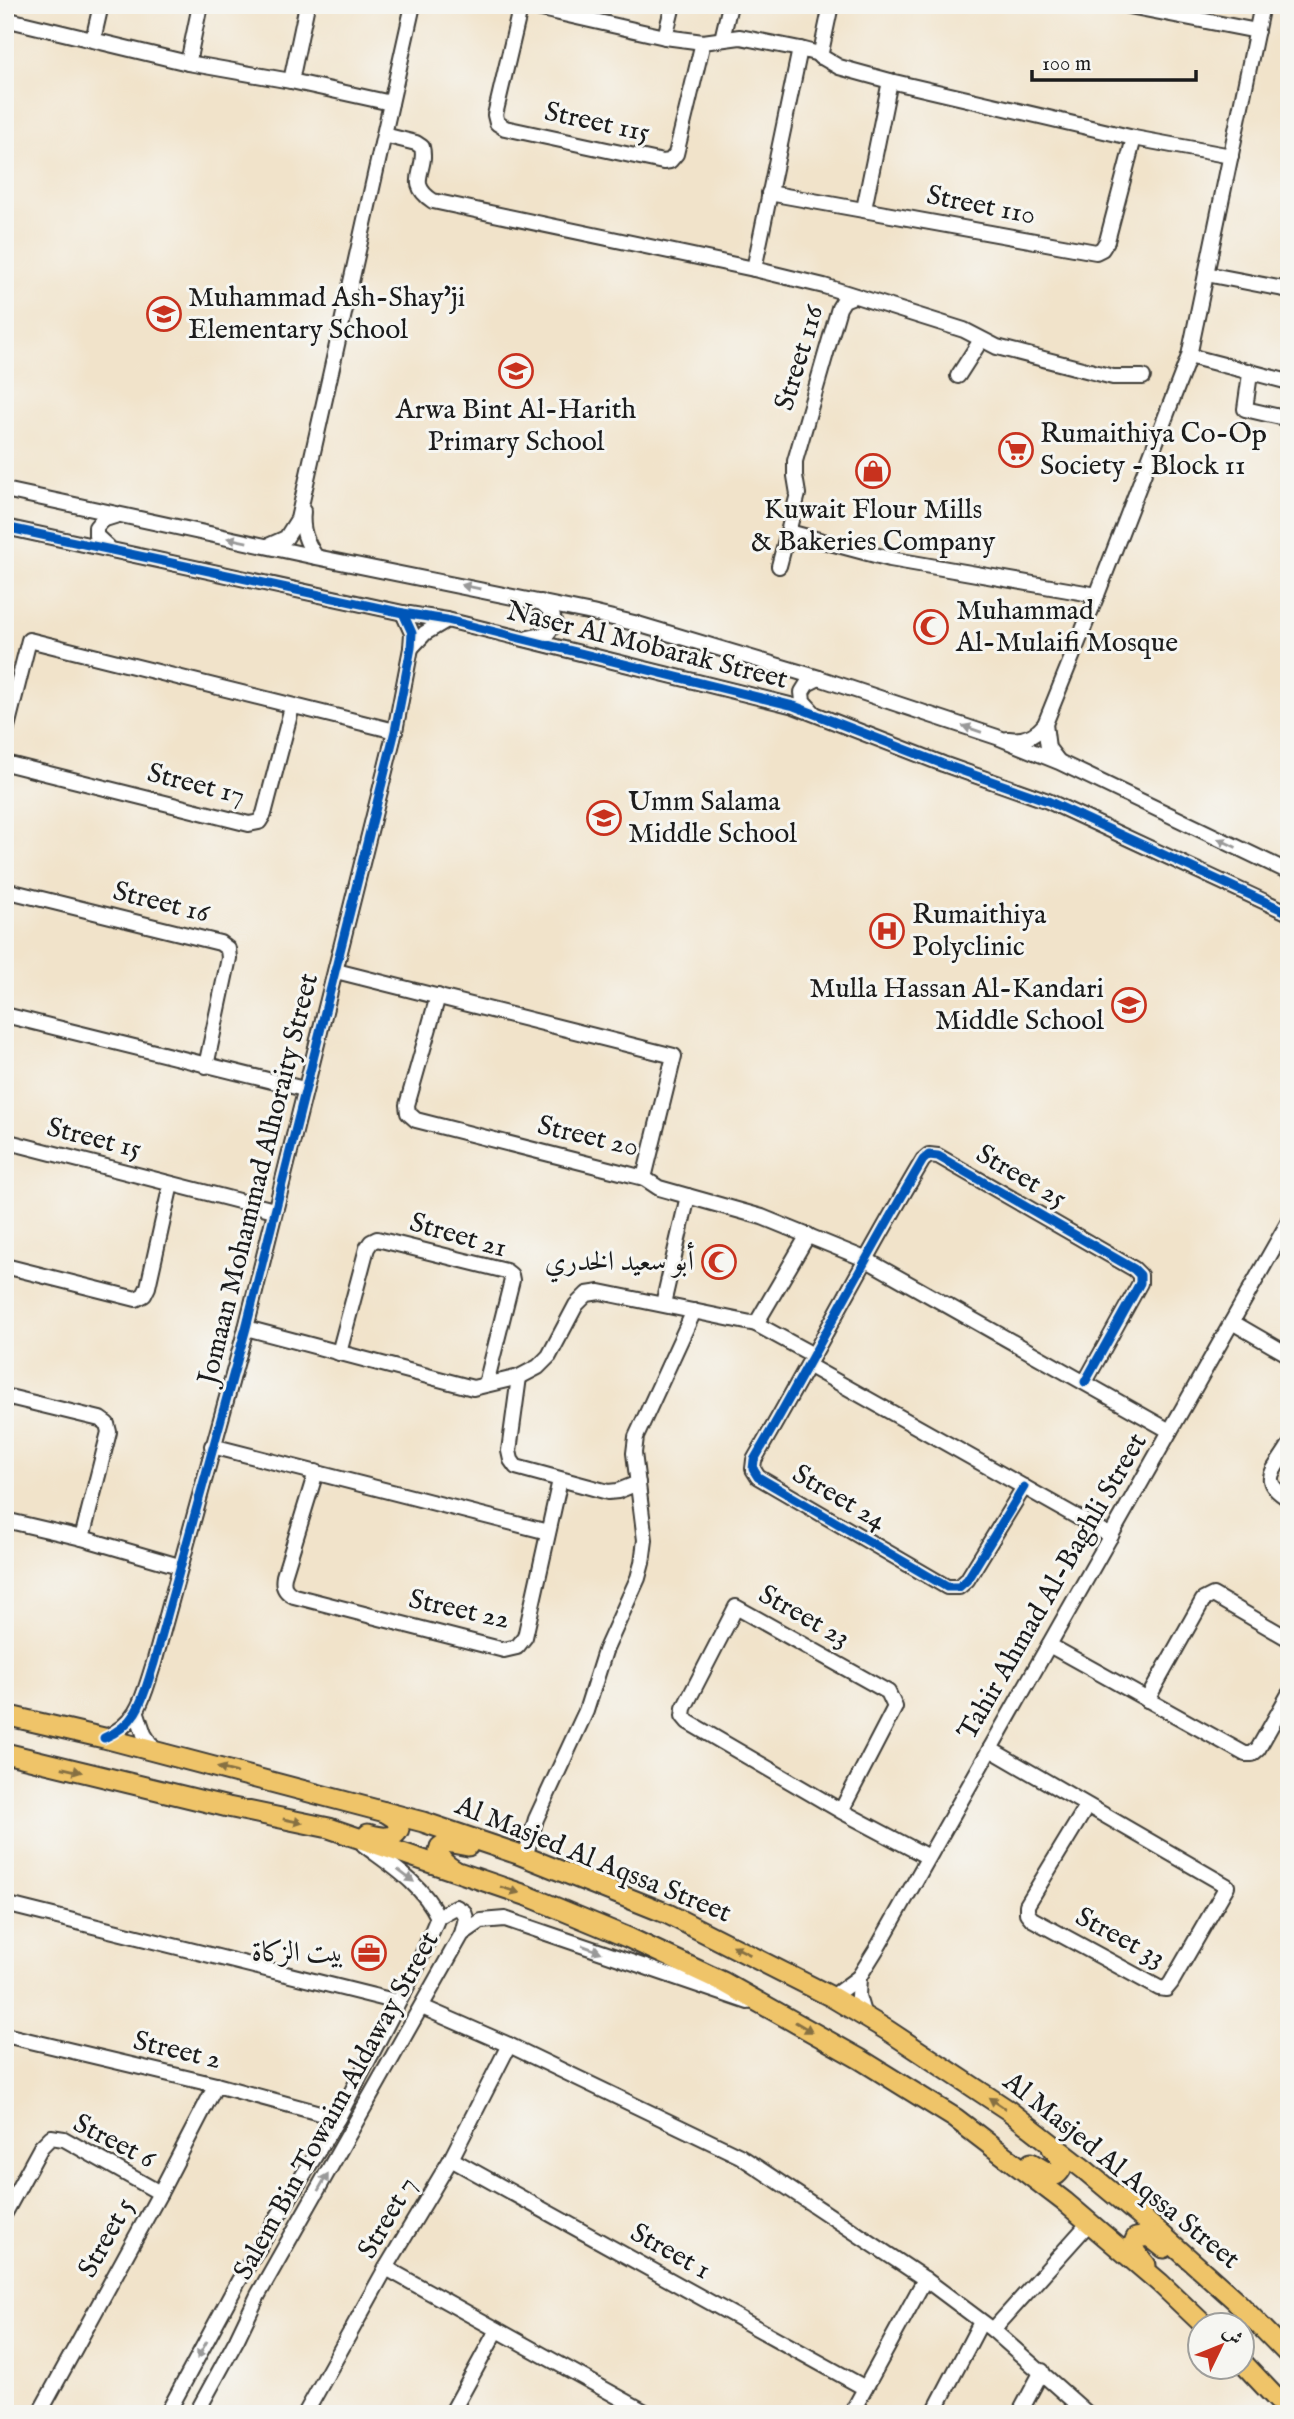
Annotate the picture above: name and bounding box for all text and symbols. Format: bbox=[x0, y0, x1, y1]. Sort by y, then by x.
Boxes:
scale bar bbox=[1032, 38, 1196, 82]
text: 100 m bbox=[1042, 51, 1091, 78]
street label: Street 115 bbox=[541, 95, 653, 151]
street label: Street 110 bbox=[924, 178, 1038, 234]
place label: Muhammad Ash-Shay'ji Elementary School bbox=[188, 281, 465, 348]
school or university icon: Muhammad Ash-Shay'ji Elementary School bbox=[145, 295, 183, 333]
street label: Street 116 bbox=[767, 300, 833, 415]
school or university icon: Arwa Bint Al-Harith Primary School bbox=[497, 352, 535, 390]
place label: Arwa Bint Al-Harith Primary School bbox=[395, 393, 636, 460]
place label: Rumaithiya Co-Op Society - Block 11 bbox=[1040, 417, 1267, 484]
supermarket icon: Rumaithiya Co-Op Society - Block 11 bbox=[997, 431, 1035, 469]
shop icon: Kuwait Flour Mills & Bakeries Company bbox=[854, 452, 892, 490]
place label: Kuwait Flour Mills & Bakeries Company bbox=[751, 493, 995, 560]
one-way arrow bbox=[226, 534, 248, 545]
one-way arrow bbox=[460, 582, 482, 593]
street label: Naser Al Mobarak Street bbox=[503, 594, 792, 698]
place label: Muhammad Al-Mulaifi Mosque bbox=[955, 594, 1178, 661]
mosque icon: Muhammad Al-Mulaifi Mosque bbox=[912, 608, 950, 646]
one-way arrow bbox=[961, 723, 982, 734]
street label: Street 17 bbox=[144, 756, 248, 814]
place label: Umm Salama Middle School bbox=[628, 785, 797, 852]
school or university icon: Umm Salama Middle School bbox=[585, 799, 623, 837]
one-way arrow bbox=[1217, 837, 1237, 848]
street label: Street 16 bbox=[109, 874, 214, 932]
place label: Rumaithiya Polyclinic bbox=[912, 898, 1047, 965]
hospital icon: Rumaithiya Polyclinic bbox=[868, 912, 906, 950]
street label: Jomaan Mohammad Alhoraity Street bbox=[190, 970, 327, 1391]
place label: Mulla Hassan Al-Kandari Middle School bbox=[809, 972, 1104, 1039]
school or university icon: Mulla Hassan Al-Kandari Middle School bbox=[1110, 986, 1148, 1024]
street label: Street 20 bbox=[534, 1108, 642, 1166]
street label: Street 15 bbox=[43, 1110, 145, 1168]
street label: Street 25 bbox=[969, 1137, 1073, 1217]
street label: Street 21 bbox=[405, 1205, 511, 1267]
place label: أبو سعيد الخدري bbox=[545, 1241, 694, 1283]
mosque icon: أبو سعيد الخدري bbox=[700, 1243, 738, 1281]
street label: Tahir Ahmad Al-Baghli Street bbox=[951, 1427, 1156, 1747]
street label: Street 24 bbox=[786, 1457, 892, 1539]
street label: Street 23 bbox=[752, 1578, 856, 1656]
street label: Street 22 bbox=[405, 1582, 513, 1638]
one-way arrow bbox=[61, 1764, 83, 1775]
one-way arrow bbox=[216, 1764, 238, 1775]
street label: Al Masjed Al Aqssa Street bbox=[449, 1788, 736, 1932]
one-way arrow bbox=[282, 1815, 304, 1826]
one-way arrow bbox=[397, 1869, 415, 1883]
one-way arrow bbox=[499, 1885, 520, 1896]
street label: Street 33 bbox=[1069, 1900, 1171, 1976]
street label: Salem Bin Towaim Aldaway Street bbox=[226, 1925, 448, 2286]
office icon: بيت الزكاة bbox=[350, 1934, 388, 1972]
place label: بيت الزكاة bbox=[252, 1936, 344, 1971]
one-way arrow bbox=[581, 1943, 602, 1954]
one-way arrow bbox=[731, 1945, 751, 1956]
one-way arrow bbox=[795, 2021, 814, 2033]
street label: Street 2 bbox=[130, 2024, 224, 2078]
street label: Al Masjed Al Aqssa Street bbox=[995, 2064, 1247, 2278]
one-way arrow bbox=[987, 2096, 1006, 2109]
street label: Street 6 bbox=[67, 2107, 162, 2178]
street label: Street 7 bbox=[351, 2171, 425, 2265]
one-way arrow bbox=[317, 2172, 329, 2191]
street label: Street 5 bbox=[71, 2192, 143, 2284]
street label: Street 1 bbox=[624, 2216, 716, 2288]
north arrow bbox=[1186, 2310, 1256, 2380]
text: ش bbox=[1217, 2321, 1247, 2351]
one-way arrow bbox=[196, 2340, 208, 2360]

